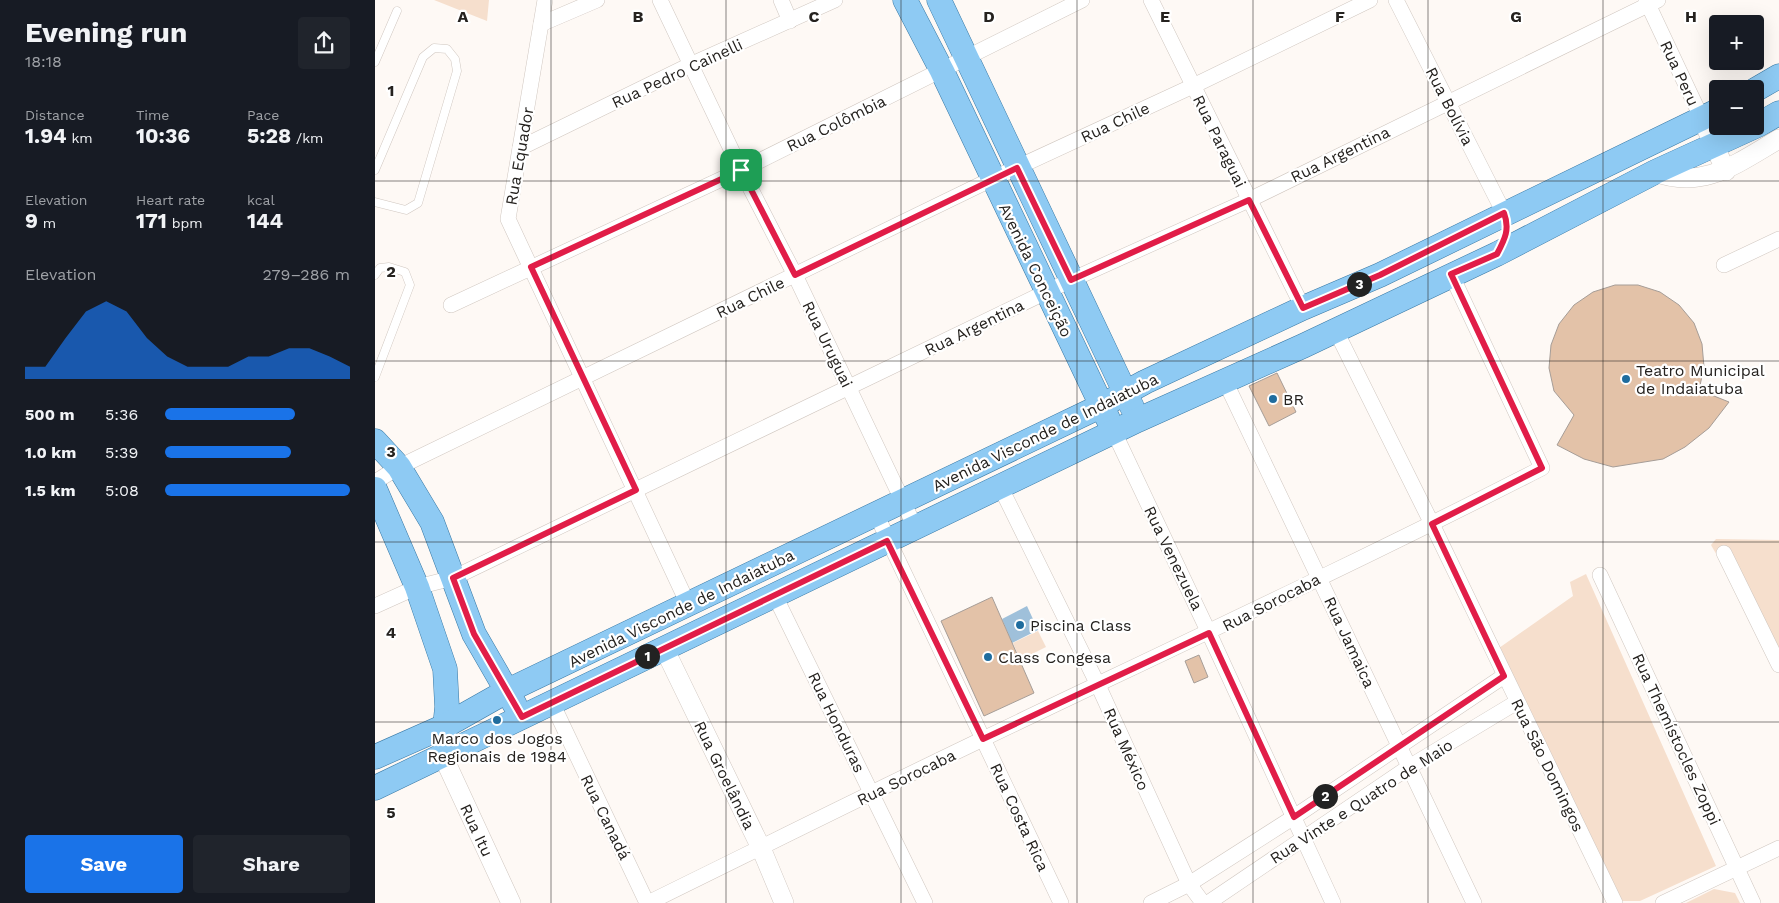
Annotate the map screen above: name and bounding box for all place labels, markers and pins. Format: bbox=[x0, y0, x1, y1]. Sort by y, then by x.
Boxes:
pin bbox=[720, 149, 762, 191]
pin: 3 bbox=[1347, 272, 1371, 296]
place label: Teatro Municipal de Indaiatuba bbox=[1636, 361, 1765, 398]
marker: Teatro Municipal de Indaiatuba bbox=[1620, 373, 1632, 385]
place label: BR bbox=[1283, 390, 1304, 409]
marker: BR bbox=[1267, 393, 1279, 405]
place label: Piscina Class bbox=[1030, 616, 1132, 635]
marker: Piscina Class bbox=[1014, 619, 1026, 631]
pin: 1 bbox=[635, 644, 659, 668]
place label: Class Congesa bbox=[998, 648, 1111, 667]
marker: Class Congesa bbox=[982, 651, 994, 663]
marker: Marco dos Jogos Regionais de 1984 bbox=[491, 714, 503, 726]
place label: Marco dos Jogos Regionais de 1984 bbox=[427, 729, 567, 766]
pin: 2 bbox=[1313, 784, 1337, 808]

